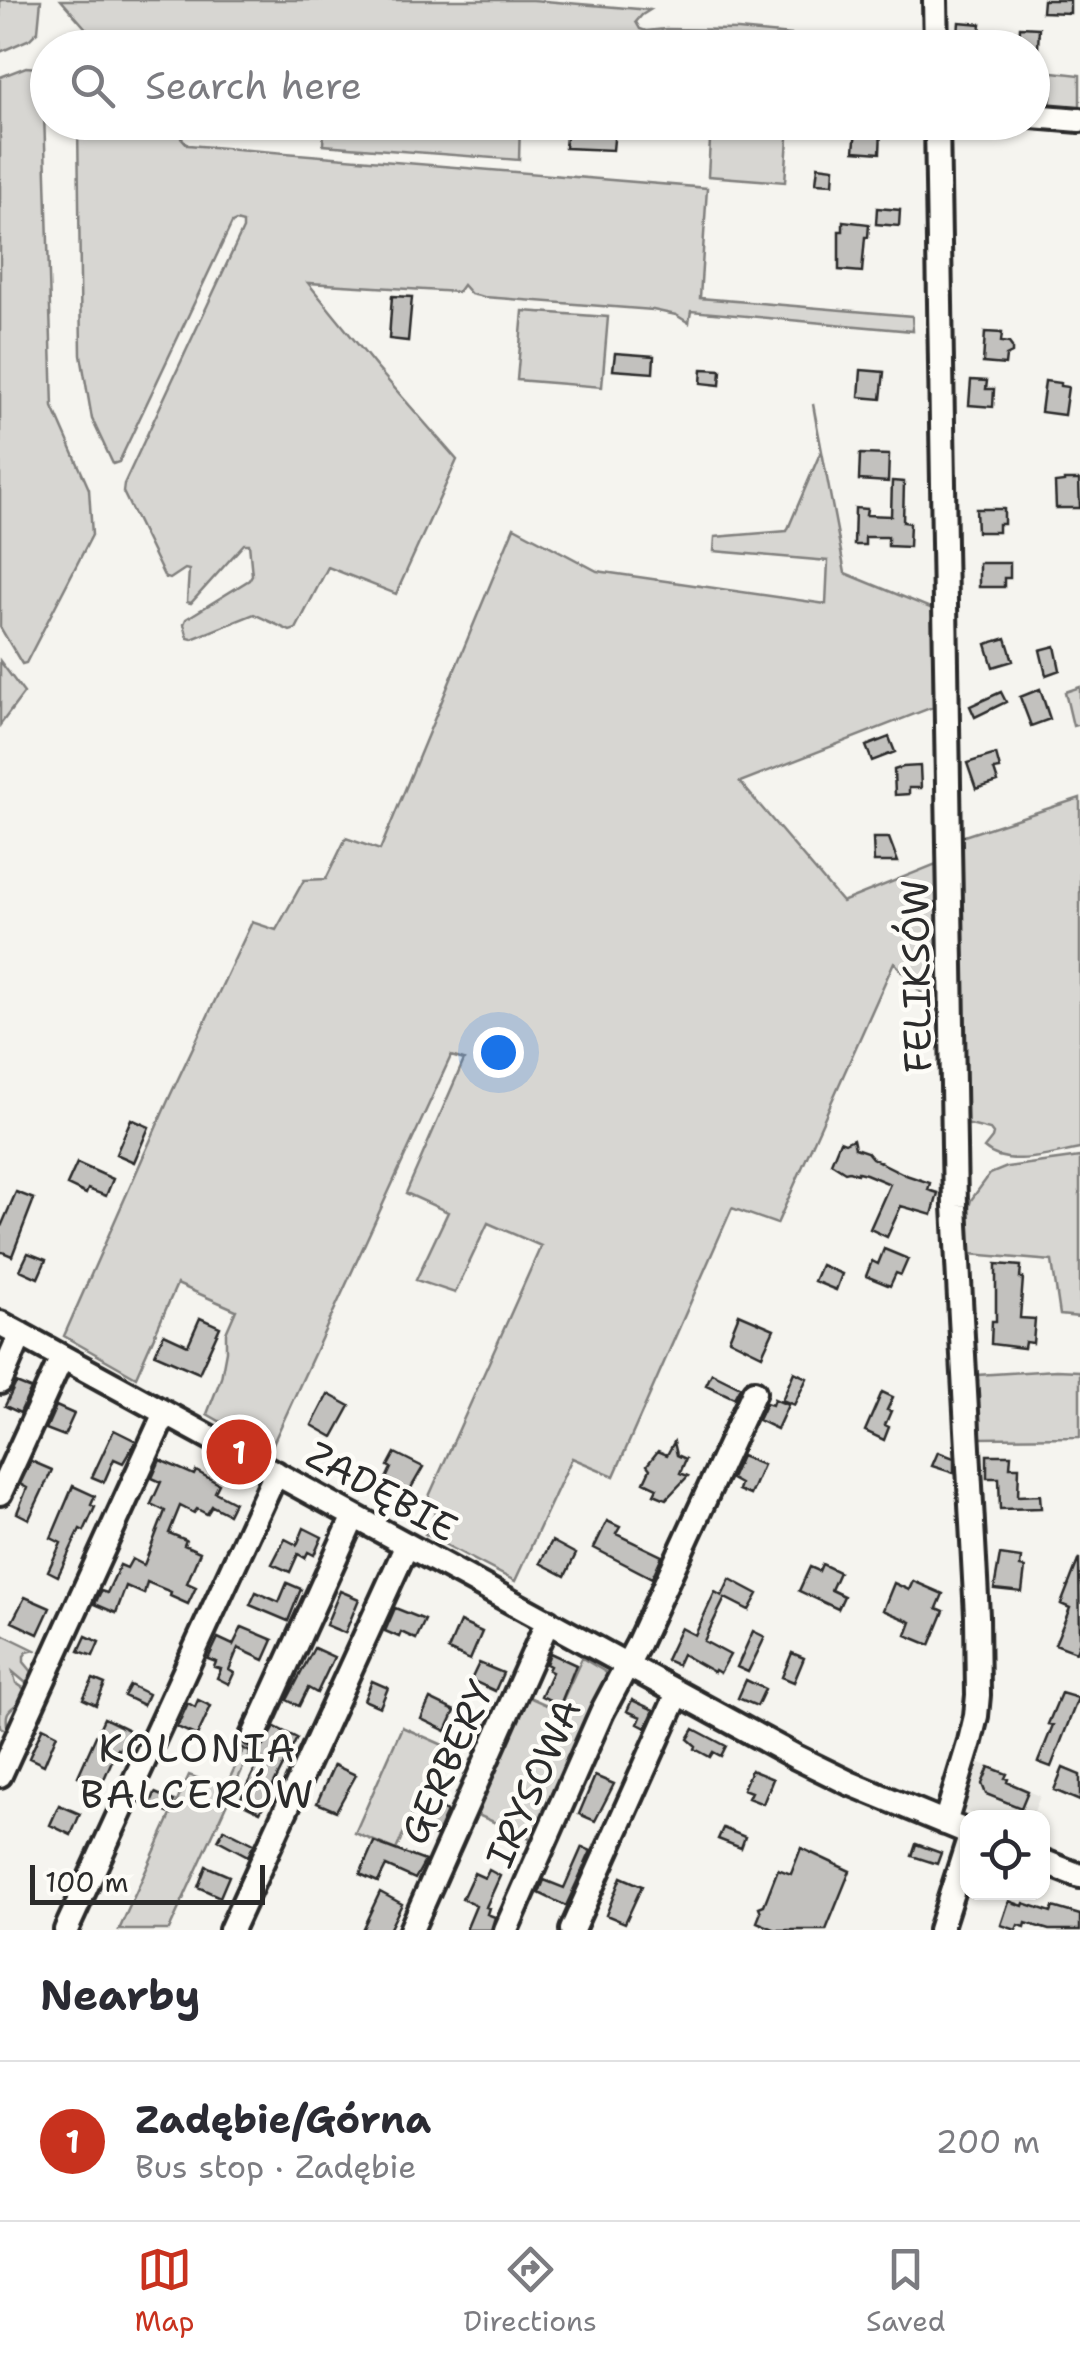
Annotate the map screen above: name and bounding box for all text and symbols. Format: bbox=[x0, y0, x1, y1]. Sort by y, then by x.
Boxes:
search box bbox=[30, 30, 1050, 140]
icon: search bbox=[65, 58, 120, 113]
text: Search here bbox=[145, 60, 362, 111]
street label: FELIKSÓW bbox=[889, 879, 943, 1073]
your location bbox=[473, 1027, 524, 1078]
pin: 1 bbox=[206, 1414, 272, 1490]
street label: ZADĘBIE bbox=[297, 1429, 467, 1553]
street label: GERBERY bbox=[388, 1672, 506, 1852]
street label: IRYSOWA bbox=[473, 1691, 593, 1875]
district label: KOLONIA BALCERÓW bbox=[80, 1721, 316, 1821]
map controls bbox=[960, 1810, 1050, 1900]
button: locate bbox=[960, 1810, 1050, 1900]
scale bar bbox=[30, 1860, 265, 1904]
text: 100 m bbox=[45, 1863, 129, 1901]
text: Nearby bbox=[40, 1967, 200, 2023]
text: Zadębie/Górna bbox=[135, 2094, 431, 2145]
text: 1 bbox=[65, 2120, 80, 2163]
text: 200 m bbox=[936, 2120, 1040, 2163]
text: Bus stop · Zadębie bbox=[135, 2145, 416, 2188]
tab: Map bbox=[135, 2242, 194, 2340]
tab: Directions bbox=[463, 2242, 597, 2340]
tab: Saved bbox=[866, 2242, 945, 2340]

